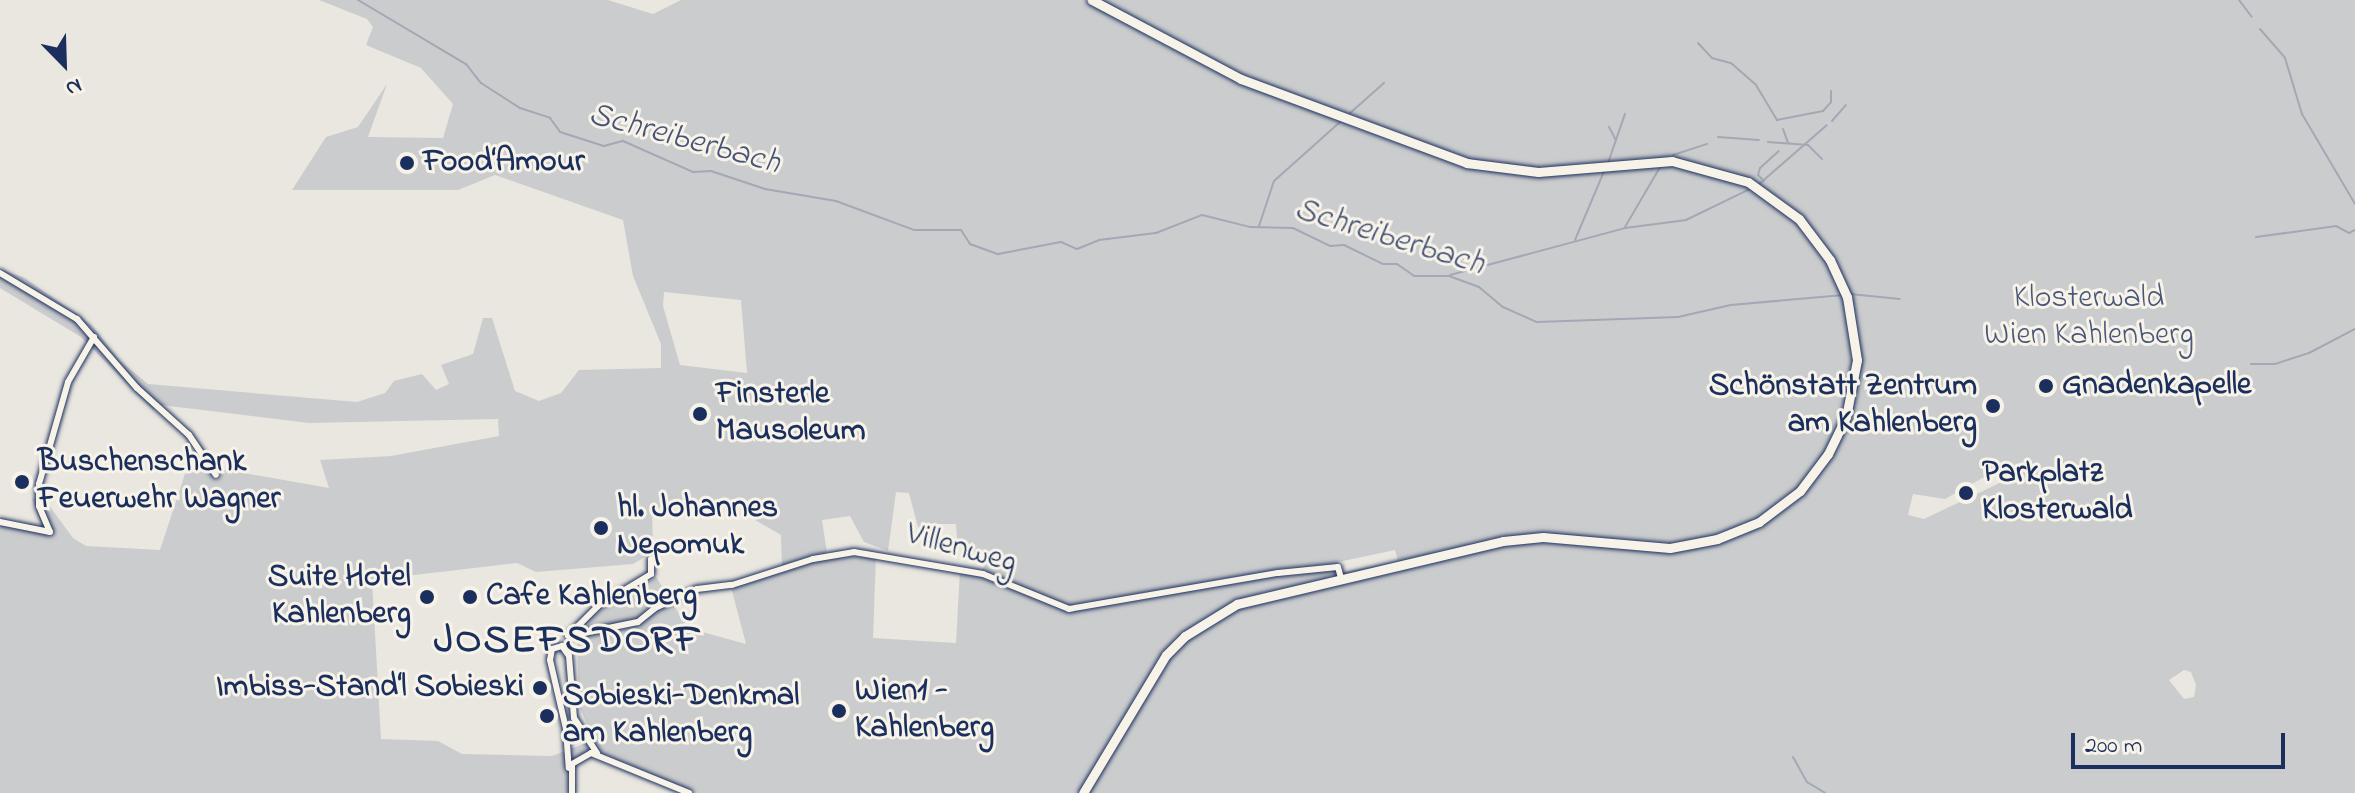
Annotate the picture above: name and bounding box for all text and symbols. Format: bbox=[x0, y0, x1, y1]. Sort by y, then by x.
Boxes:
north arrow bbox=[24, 24, 104, 104]
text: N bbox=[60, 68, 86, 104]
water label: Schreiberbach bbox=[584, 95, 784, 185]
place label: Food‘Amour bbox=[423, 144, 585, 182]
marker: Food‘Amour bbox=[398, 154, 416, 172]
water label: Schreiberbach bbox=[1289, 190, 1489, 286]
park label: Klosterwald Wien Kahlenberg bbox=[1984, 281, 2194, 356]
place label: Gnadenkapelle bbox=[2062, 367, 2251, 405]
place label: Schönstatt Zentrum am Kahlenberg bbox=[1709, 369, 1977, 444]
place label: Finsterle Mausoleum bbox=[716, 377, 866, 452]
marker: Gnadenkapelle bbox=[2037, 377, 2055, 395]
marker: Schönstatt Zentrum am Kahlenberg bbox=[1984, 397, 2002, 415]
marker: Finsterle Mausoleum bbox=[691, 405, 709, 423]
place label: Buschenschank Feuerwehr Wagner bbox=[38, 445, 280, 520]
place label: Parkplatz Klosterwald bbox=[1982, 456, 2132, 531]
marker: Buschenschank Feuerwehr Wagner bbox=[13, 473, 31, 491]
marker: Parkplatz Klosterwald bbox=[1957, 484, 1975, 502]
place label: hl. Johannes Nepomuk bbox=[617, 491, 778, 566]
street label: Villenweg bbox=[901, 516, 1021, 584]
marker: hl. Johannes Nepomuk bbox=[592, 519, 610, 537]
place label: Suite Hotel Kahlenberg bbox=[268, 560, 411, 635]
place label: Cafe Kahlenberg bbox=[486, 578, 697, 616]
marker: Suite Hotel Kahlenberg bbox=[418, 588, 436, 606]
marker: Cafe Kahlenberg bbox=[461, 588, 479, 606]
district label: JOSEFSDORF bbox=[434, 618, 702, 666]
place label: Imbiss-Stand‘l Sobieski bbox=[216, 669, 524, 707]
place label: Wien1 - Kahlenberg bbox=[855, 674, 994, 749]
marker: Imbiss-Stand‘l Sobieski bbox=[531, 679, 549, 697]
place label: Sobieski-Denkmal am Kahlenberg bbox=[563, 679, 799, 754]
marker: Wien1 - Kahlenberg bbox=[830, 702, 848, 720]
marker: Sobieski-Denkmal am Kahlenberg bbox=[538, 707, 556, 725]
scale bar bbox=[2075, 717, 2289, 767]
text: 200 m bbox=[2085, 729, 2142, 764]

